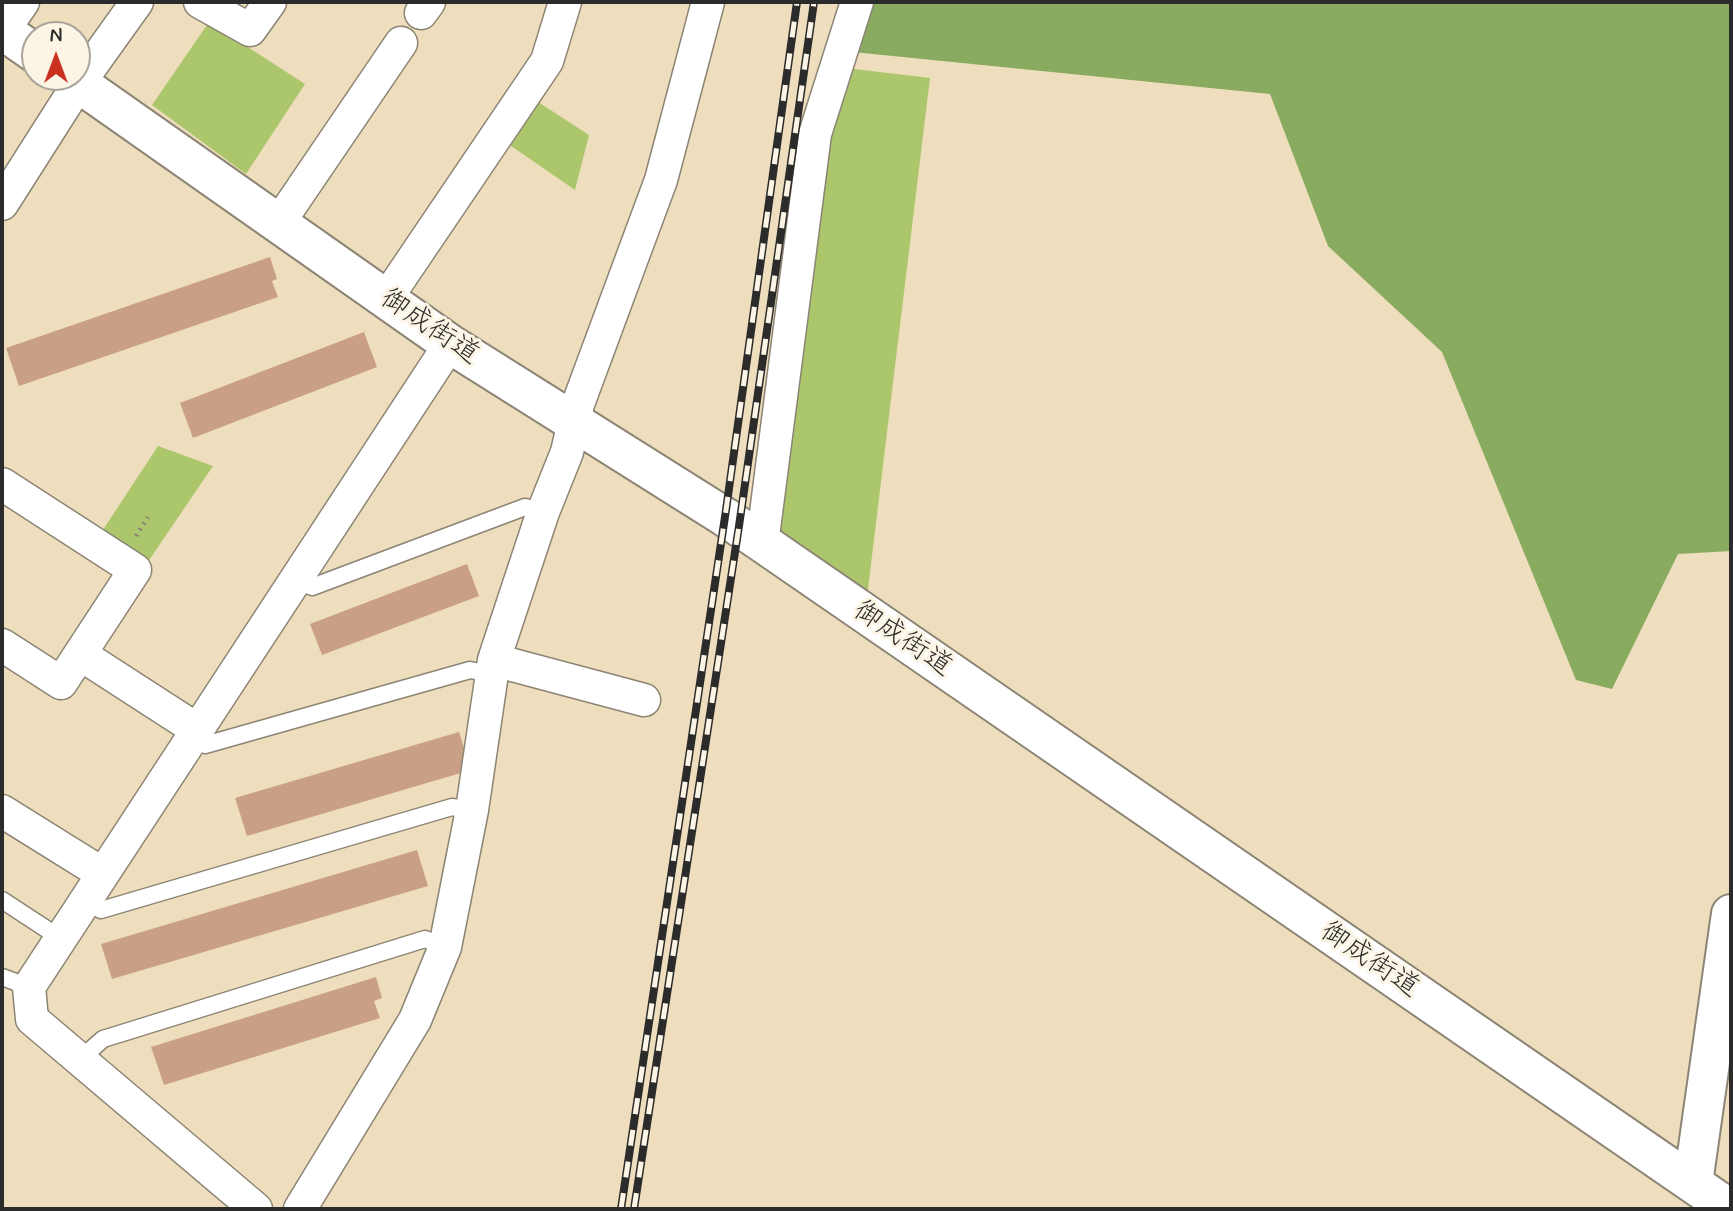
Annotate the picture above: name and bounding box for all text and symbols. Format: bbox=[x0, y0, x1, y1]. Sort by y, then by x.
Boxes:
north arrow bbox=[21, 21, 91, 91]
text: N bbox=[50, 24, 62, 49]
street label: 御成街道 bbox=[373, 283, 485, 373]
street label: 御成街道 bbox=[846, 595, 958, 685]
street label: 御成街道 bbox=[1313, 916, 1425, 1006]

